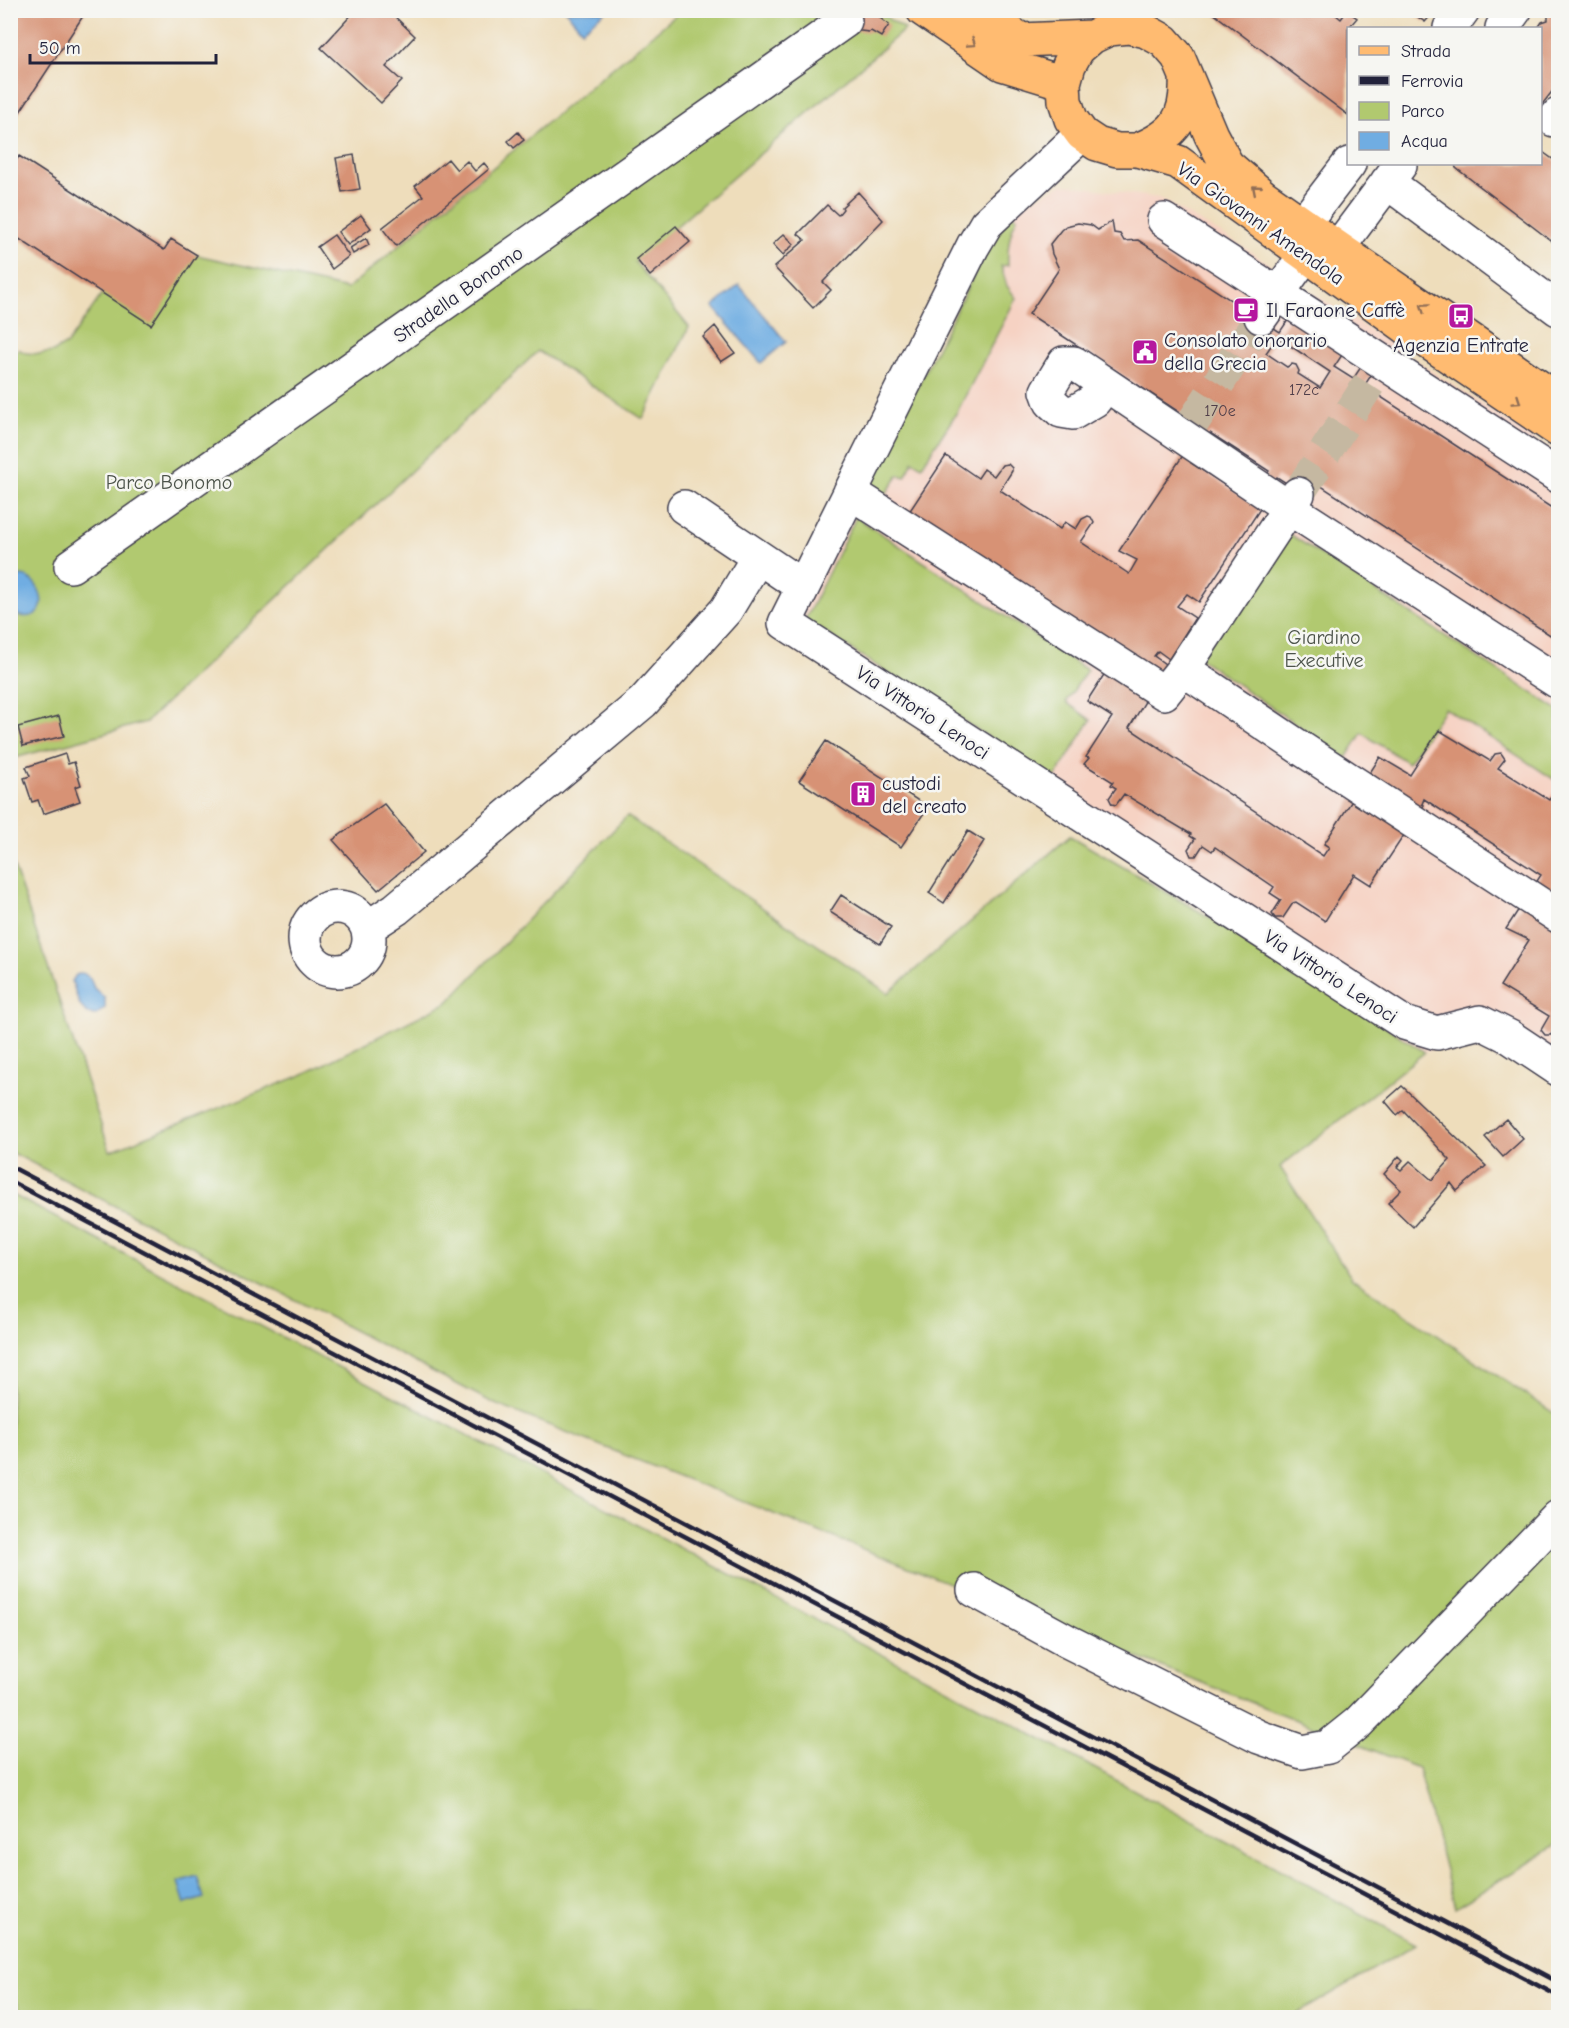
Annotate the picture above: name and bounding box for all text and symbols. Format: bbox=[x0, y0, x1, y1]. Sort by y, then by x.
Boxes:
scale bar bbox=[30, 27, 216, 65]
legend bbox=[1347, 27, 1542, 165]
one-way arrow bbox=[965, 36, 976, 47]
text: 50 m bbox=[39, 38, 81, 59]
text: Strada bbox=[1401, 41, 1451, 62]
text: Ferrovia bbox=[1401, 71, 1464, 92]
text: Parco bbox=[1401, 101, 1444, 122]
text: Acqua bbox=[1401, 131, 1448, 152]
street label: Via Giovanni Amendola bbox=[1173, 157, 1349, 290]
one-way arrow bbox=[1252, 186, 1263, 197]
street label: Stradella Bonomo bbox=[389, 241, 527, 348]
cafe icon: Il Faraone Caffè bbox=[1231, 295, 1261, 325]
place label: Il Faraone Caffè bbox=[1266, 299, 1405, 322]
bus stop icon: Agenzia Entrate bbox=[1446, 301, 1476, 331]
one-way arrow bbox=[1420, 303, 1431, 314]
place label: Consolato onorario della Grecia bbox=[1164, 329, 1327, 375]
place label: Agenzia Entrate bbox=[1393, 334, 1529, 357]
public building icon: Consolato onorario della Grecia bbox=[1130, 337, 1160, 367]
house number: 172c bbox=[1289, 381, 1319, 399]
one-way arrow bbox=[1510, 394, 1521, 405]
house number: 170e bbox=[1204, 402, 1236, 420]
park label: Parco Bonomo bbox=[106, 471, 232, 494]
park label: Giardino Executive bbox=[1284, 626, 1364, 672]
street label: Via Vittorio Lenoci bbox=[852, 661, 994, 764]
place label: custodi del creato bbox=[882, 772, 967, 818]
building icon: custodi del creato bbox=[848, 779, 878, 809]
street label: Via Vittorio Lenoci bbox=[1260, 925, 1402, 1028]

